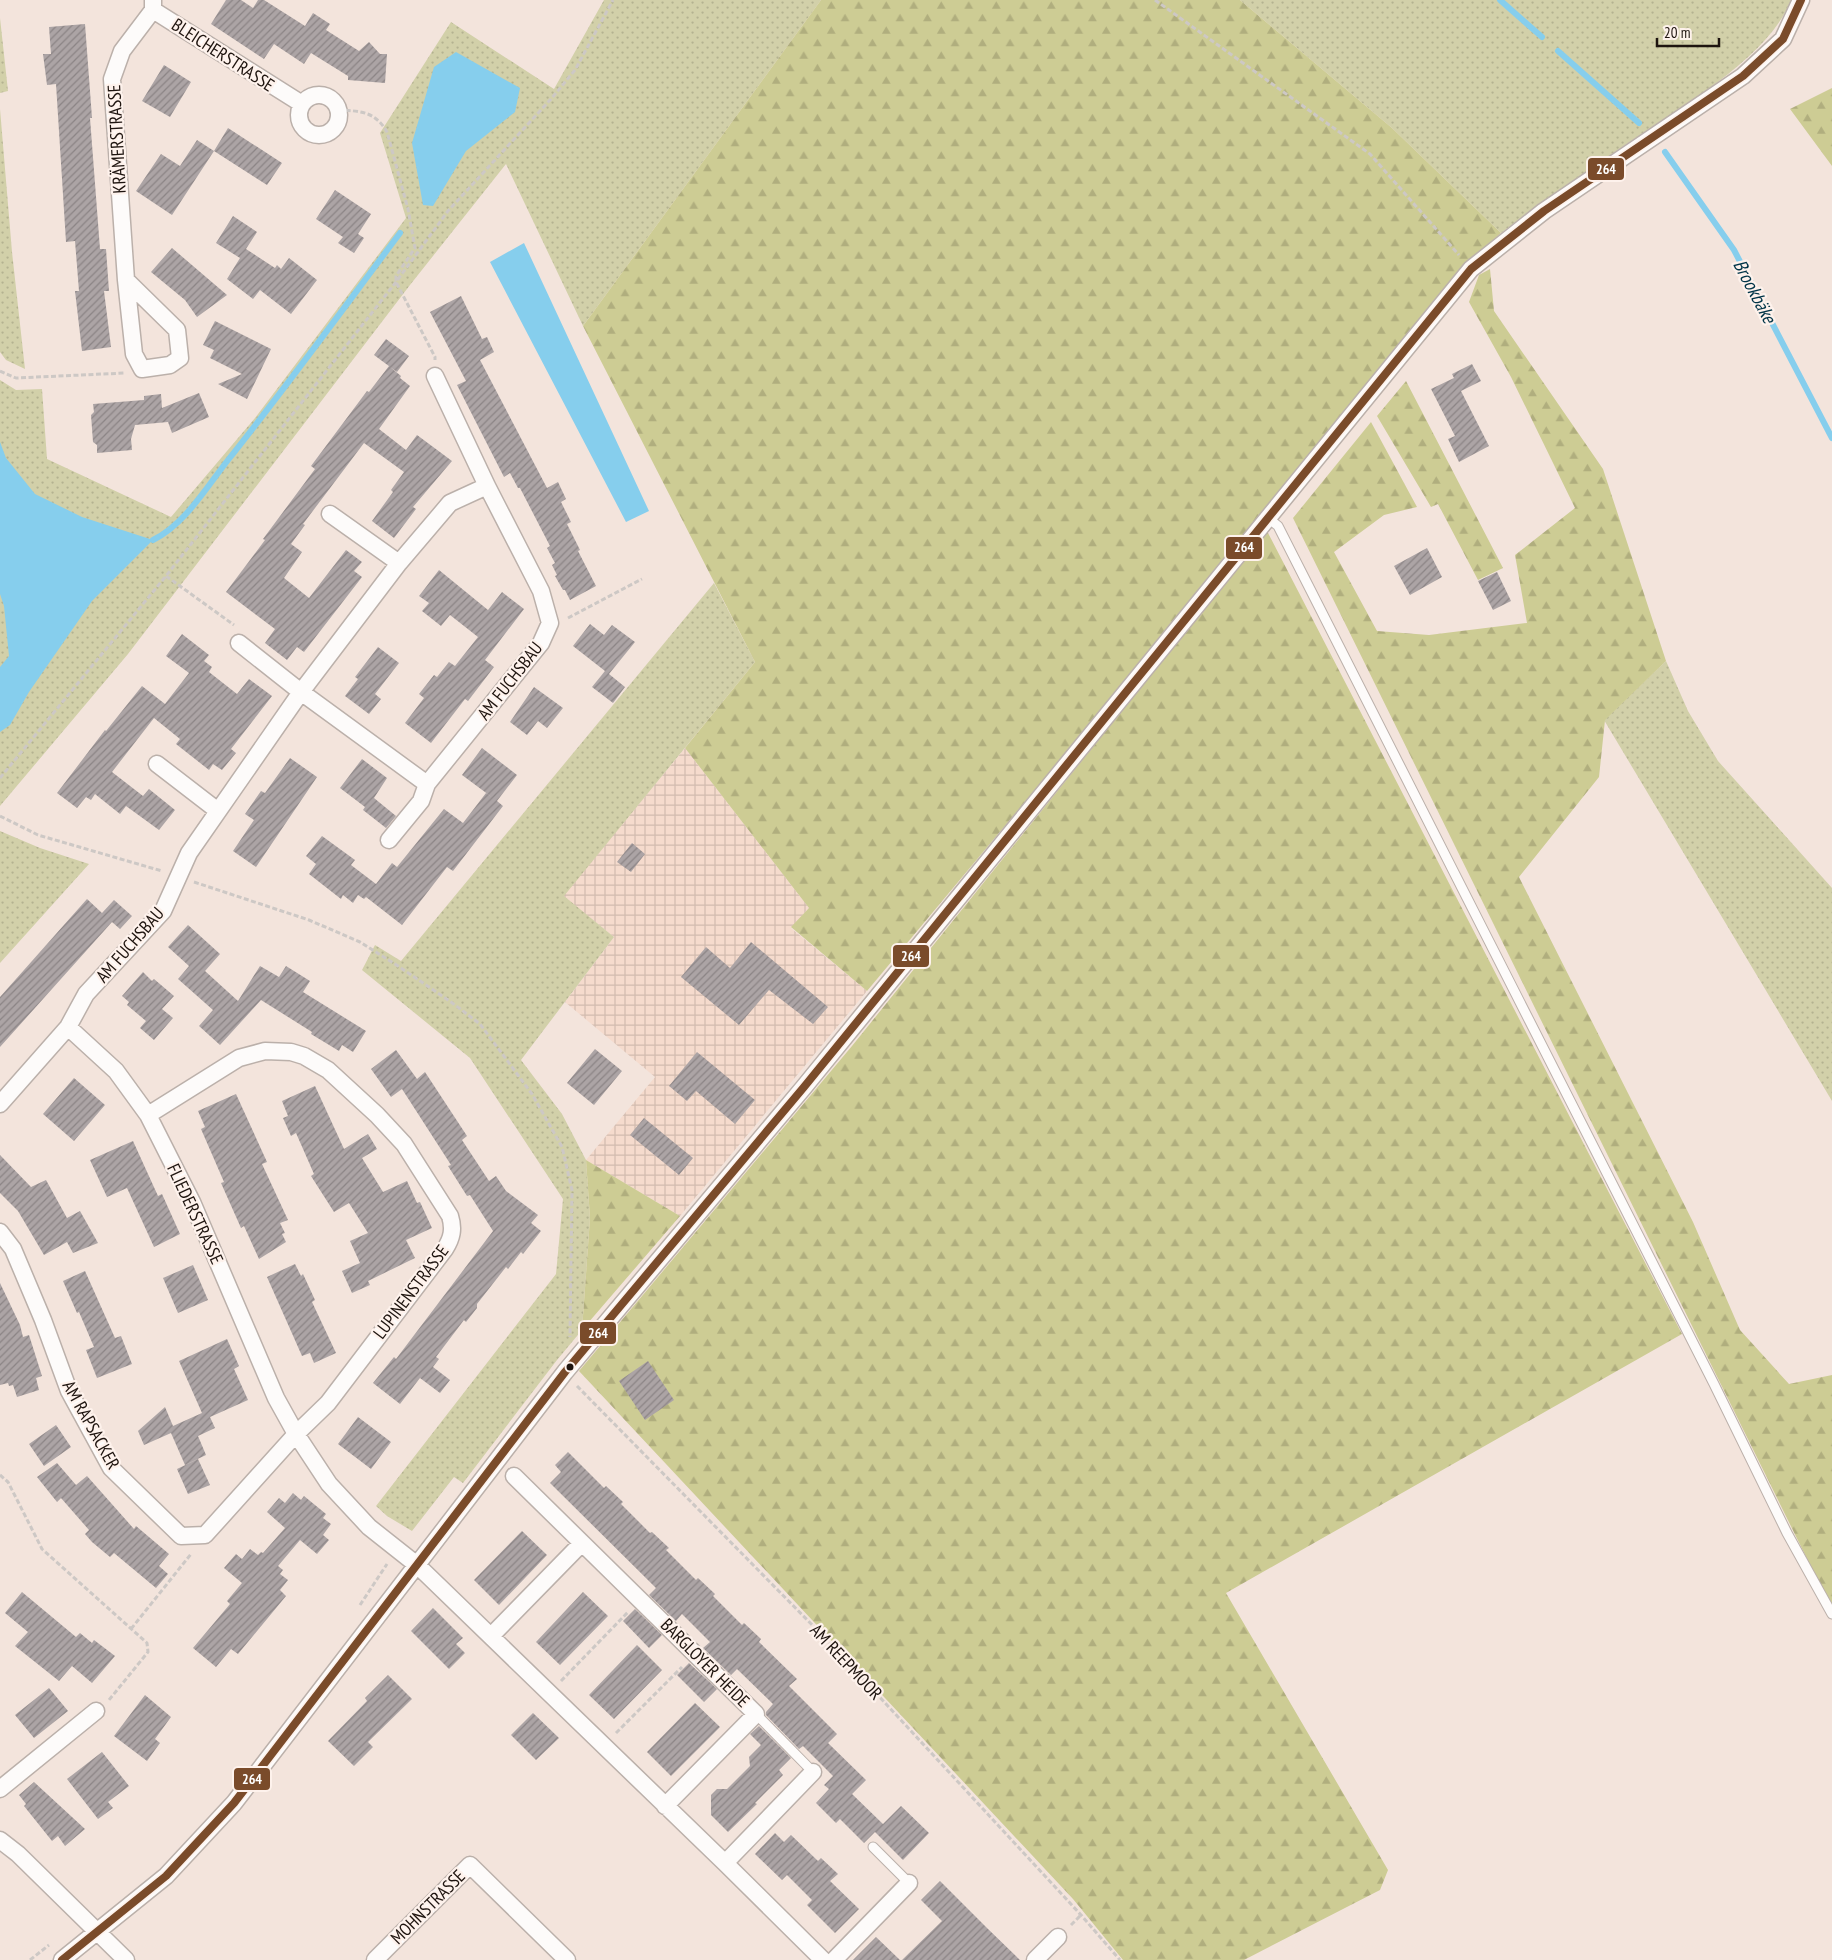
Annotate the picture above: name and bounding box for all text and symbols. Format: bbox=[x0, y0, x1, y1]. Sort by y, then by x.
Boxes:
street label: BLEICHERSTRASSE bbox=[168, 13, 279, 96]
scale bar bbox=[1657, 15, 1720, 47]
text: 20 m bbox=[1664, 23, 1690, 42]
street label: KRÄMERSTRASSE bbox=[102, 84, 131, 194]
line badge: 264 bbox=[1587, 157, 1625, 181]
text: 264 bbox=[1596, 160, 1616, 178]
water label: Brookbäke bbox=[1728, 255, 1782, 328]
line badge: 264 bbox=[1225, 536, 1263, 560]
text: 264 bbox=[1234, 538, 1254, 556]
street label: AM FUCHSBAU bbox=[472, 637, 547, 724]
street label: AM FUCHSBAU bbox=[91, 902, 169, 987]
line badge: 264 bbox=[892, 944, 930, 968]
text: 264 bbox=[901, 947, 921, 965]
street label: FLIEDERSTRASSE bbox=[162, 1160, 229, 1268]
street label: LUPINENSTRASSE bbox=[368, 1240, 453, 1343]
line badge: 264 bbox=[579, 1321, 617, 1345]
text: 264 bbox=[588, 1324, 608, 1342]
unlabelled marker bbox=[565, 1362, 575, 1372]
street label: AM RAPSACKER bbox=[58, 1376, 125, 1473]
street label: BARGLOYER HEIDE bbox=[656, 1613, 755, 1712]
street label: AM REEPMOOR bbox=[805, 1619, 888, 1705]
line badge: 264 bbox=[233, 1767, 271, 1791]
text: 264 bbox=[242, 1770, 262, 1788]
street label: MOHNSTRASSE bbox=[385, 1864, 470, 1949]

